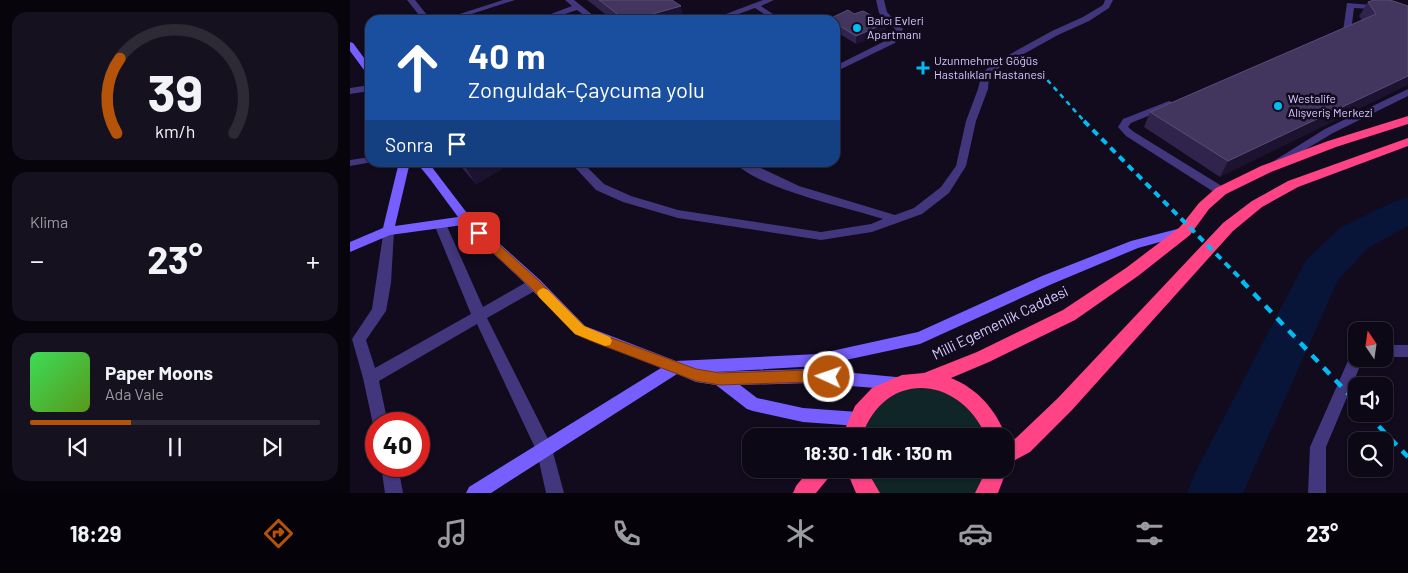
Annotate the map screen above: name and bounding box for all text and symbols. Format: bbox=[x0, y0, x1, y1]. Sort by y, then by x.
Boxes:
place label: Balcı Evleri Apartmanı bbox=[867, 13, 924, 41]
marker: Balcı Evleri Apartmanı bbox=[851, 22, 863, 34]
text: 40 m bbox=[468, 34, 545, 76]
icon: ahead bbox=[385, 35, 450, 100]
place label: Uzunmehmet Göğüs Hastalıkları Hastanesi bbox=[934, 53, 1045, 81]
text: 39 bbox=[147, 60, 203, 122]
marker: Uzunmehmet Göğüs Hastalıkları Hastanesi bbox=[916, 61, 930, 75]
text: Zonguldak-Çaycuma yolu bbox=[468, 76, 705, 102]
place label: Westalife Alışveriş Merkezi bbox=[1288, 91, 1372, 119]
marker: Westalife Alışveriş Merkezi bbox=[1272, 100, 1284, 112]
text: km/h bbox=[155, 120, 195, 142]
icon: arrive bbox=[443, 130, 471, 158]
text: Sonra bbox=[385, 133, 433, 156]
text: Klima bbox=[30, 212, 68, 231]
pin bbox=[458, 212, 500, 254]
icon: arrive bbox=[465, 219, 493, 247]
text: 23° bbox=[147, 236, 203, 282]
text: − bbox=[30, 243, 44, 277]
text: + bbox=[306, 243, 320, 277]
street label: Milli Egemenlik Caddesi bbox=[929, 281, 1070, 363]
north arrow bbox=[1348, 322, 1392, 368]
map controls bbox=[1348, 322, 1393, 477]
position arrow bbox=[802, 350, 854, 402]
text: Paper Moons bbox=[105, 361, 213, 384]
button: sound bbox=[1348, 377, 1393, 422]
text: Ada Vale bbox=[105, 384, 164, 403]
speed limit sign: 40 bbox=[365, 412, 430, 477]
button: search bbox=[1348, 432, 1393, 477]
icon: previous bbox=[64, 433, 92, 461]
icon: pause bbox=[161, 433, 189, 461]
icon: next bbox=[258, 433, 286, 461]
text: 18:30 · 1 dk · 130 m bbox=[804, 441, 952, 464]
icon: directions bbox=[261, 516, 296, 551]
icon: music bbox=[435, 516, 470, 551]
icon: phone bbox=[609, 516, 644, 551]
icon: climate bbox=[783, 516, 818, 551]
icon: car bbox=[958, 516, 993, 551]
icon: filters bbox=[1132, 516, 1167, 551]
text: 18:29 bbox=[70, 520, 121, 546]
text: 23° bbox=[1306, 520, 1338, 546]

